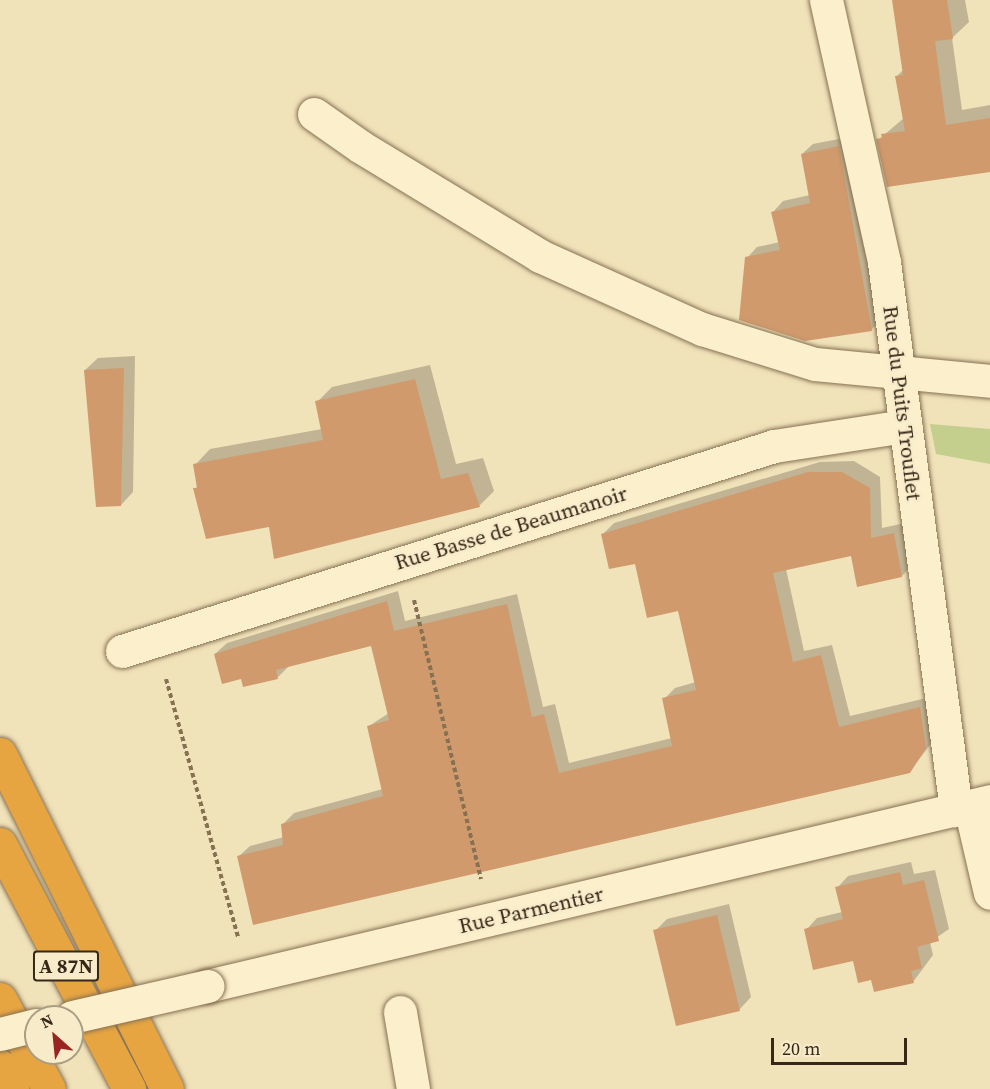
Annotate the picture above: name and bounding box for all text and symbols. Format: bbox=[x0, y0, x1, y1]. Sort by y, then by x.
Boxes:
street label: Rue du Puits Trouflet bbox=[878, 304, 926, 502]
street label: Rue Basse de Beaumanoir bbox=[392, 481, 630, 575]
street label: Rue Parmentier bbox=[456, 881, 606, 939]
road number: A 87N bbox=[32, 949, 100, 983]
north arrow bbox=[24, 1005, 84, 1065]
text: N bbox=[37, 1008, 57, 1033]
scale bar bbox=[774, 1026, 910, 1064]
text: 20 m bbox=[782, 1036, 820, 1061]

